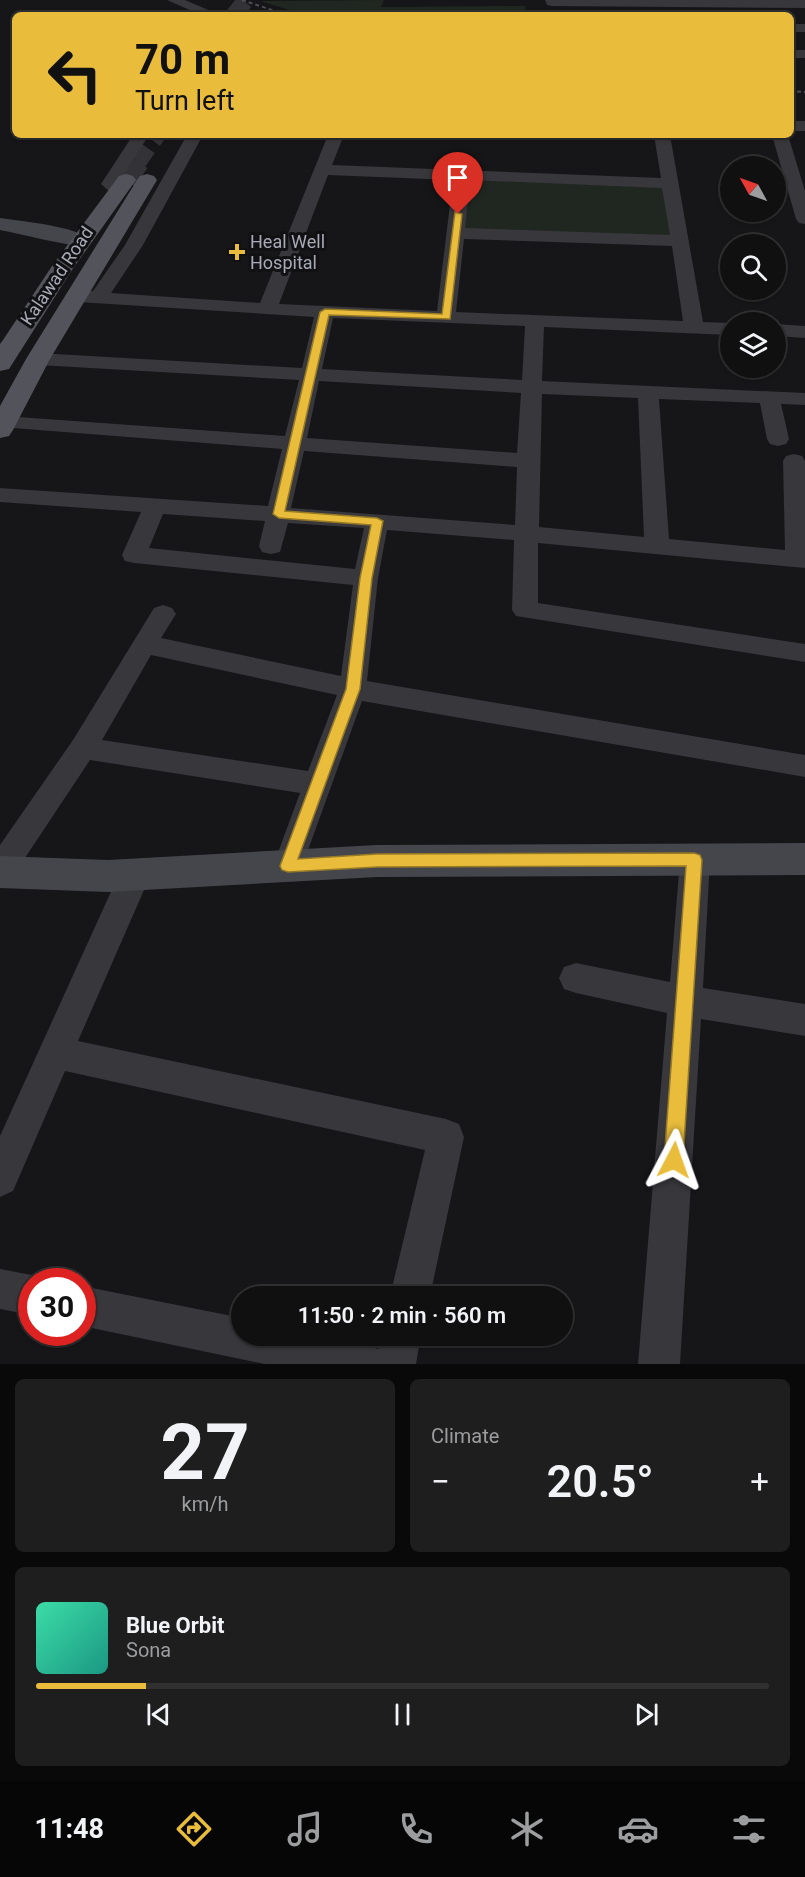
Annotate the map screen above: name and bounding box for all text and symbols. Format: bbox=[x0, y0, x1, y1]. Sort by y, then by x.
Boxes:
text: 70 m bbox=[135, 35, 230, 84]
icon: left bbox=[36, 36, 114, 114]
text: Turn left bbox=[135, 85, 235, 117]
pin bbox=[432, 152, 483, 214]
north arrow bbox=[720, 156, 786, 222]
map controls bbox=[720, 156, 786, 378]
icon: arrive bbox=[441, 161, 474, 194]
street label: Kalawad Road bbox=[16, 222, 97, 329]
place label: Heal Well Hospital bbox=[250, 231, 325, 273]
button: search bbox=[720, 234, 786, 300]
marker: Heal Well Hospital bbox=[228, 243, 246, 261]
button: layers bbox=[720, 312, 786, 378]
position arrow bbox=[642, 1128, 706, 1192]
speed limit sign: 30 bbox=[18, 1268, 96, 1346]
text: 11:50 · 2 min · 560 m bbox=[298, 1303, 506, 1328]
text: 27 bbox=[160, 1407, 250, 1498]
text: Climate bbox=[431, 1424, 499, 1448]
text: 20.5° bbox=[546, 1455, 654, 1508]
text: − bbox=[431, 1462, 450, 1501]
text: + bbox=[750, 1462, 769, 1501]
text: km/h bbox=[182, 1492, 228, 1516]
text: Blue Orbit bbox=[126, 1613, 224, 1638]
text: Sona bbox=[126, 1638, 171, 1662]
icon: previous bbox=[142, 1698, 175, 1731]
icon: pause bbox=[386, 1698, 419, 1731]
icon: next bbox=[630, 1698, 663, 1731]
icon: directions bbox=[173, 1808, 215, 1850]
icon: music bbox=[284, 1808, 326, 1850]
icon: phone bbox=[395, 1808, 437, 1850]
icon: climate bbox=[506, 1808, 548, 1850]
icon: car bbox=[617, 1808, 659, 1850]
icon: filters bbox=[728, 1808, 770, 1850]
text: 11:48 bbox=[35, 1813, 104, 1845]

